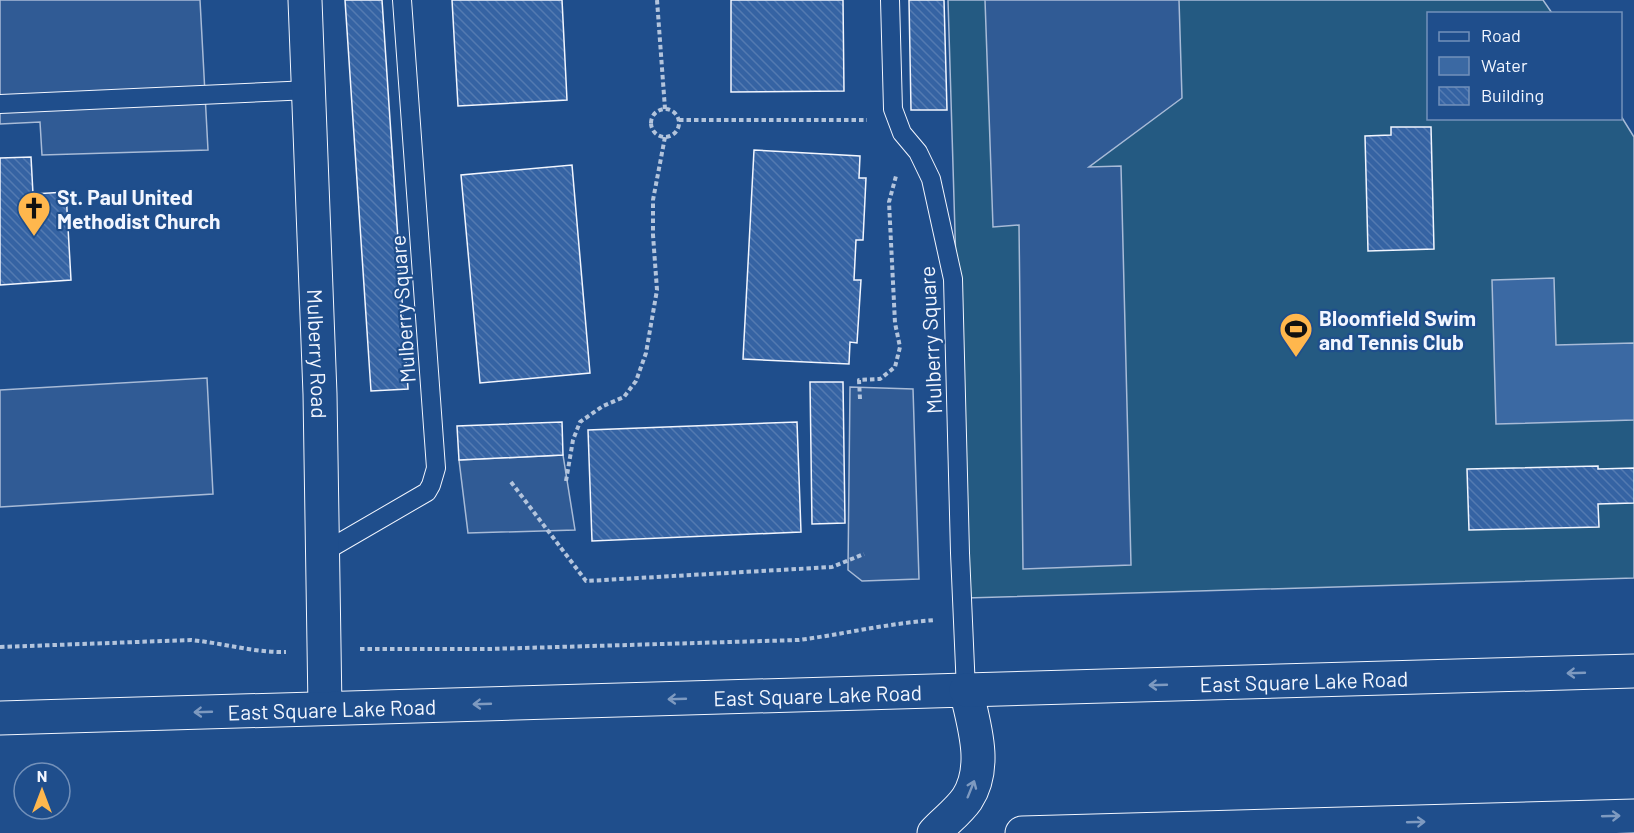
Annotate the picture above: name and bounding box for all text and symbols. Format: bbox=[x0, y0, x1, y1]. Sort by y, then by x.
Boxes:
legend bbox=[1427, 12, 1622, 120]
text: Road bbox=[1481, 24, 1521, 46]
text: Water bbox=[1481, 54, 1528, 76]
text: Building bbox=[1481, 84, 1544, 106]
place label: St. Paul United Methodist Church bbox=[57, 184, 221, 233]
church icon: St. Paul United Methodist Church bbox=[16, 190, 52, 237]
street label: Mulberry Square bbox=[384, 234, 420, 384]
street label: Mulberry Square bbox=[914, 265, 946, 415]
street label: Mulberry Road bbox=[304, 288, 333, 419]
place label: Bloomfield Swim and Tennis Club bbox=[1319, 305, 1476, 354]
sports icon: Bloomfield Swim and Tennis Club bbox=[1278, 311, 1314, 358]
street label: East Square Lake Road bbox=[1199, 665, 1409, 696]
one-way arrow bbox=[1566, 667, 1586, 678]
street label: East Square Lake Road bbox=[713, 679, 922, 710]
one-way arrow bbox=[1149, 679, 1169, 691]
street label: East Square Lake Road bbox=[227, 693, 437, 724]
one-way arrow bbox=[667, 693, 687, 704]
one-way arrow bbox=[472, 698, 492, 710]
one-way arrow bbox=[194, 706, 214, 718]
north arrow bbox=[12, 761, 72, 821]
text: N bbox=[37, 766, 47, 785]
one-way arrow bbox=[966, 780, 977, 798]
one-way arrow bbox=[1600, 811, 1620, 822]
one-way arrow bbox=[1405, 816, 1425, 828]

